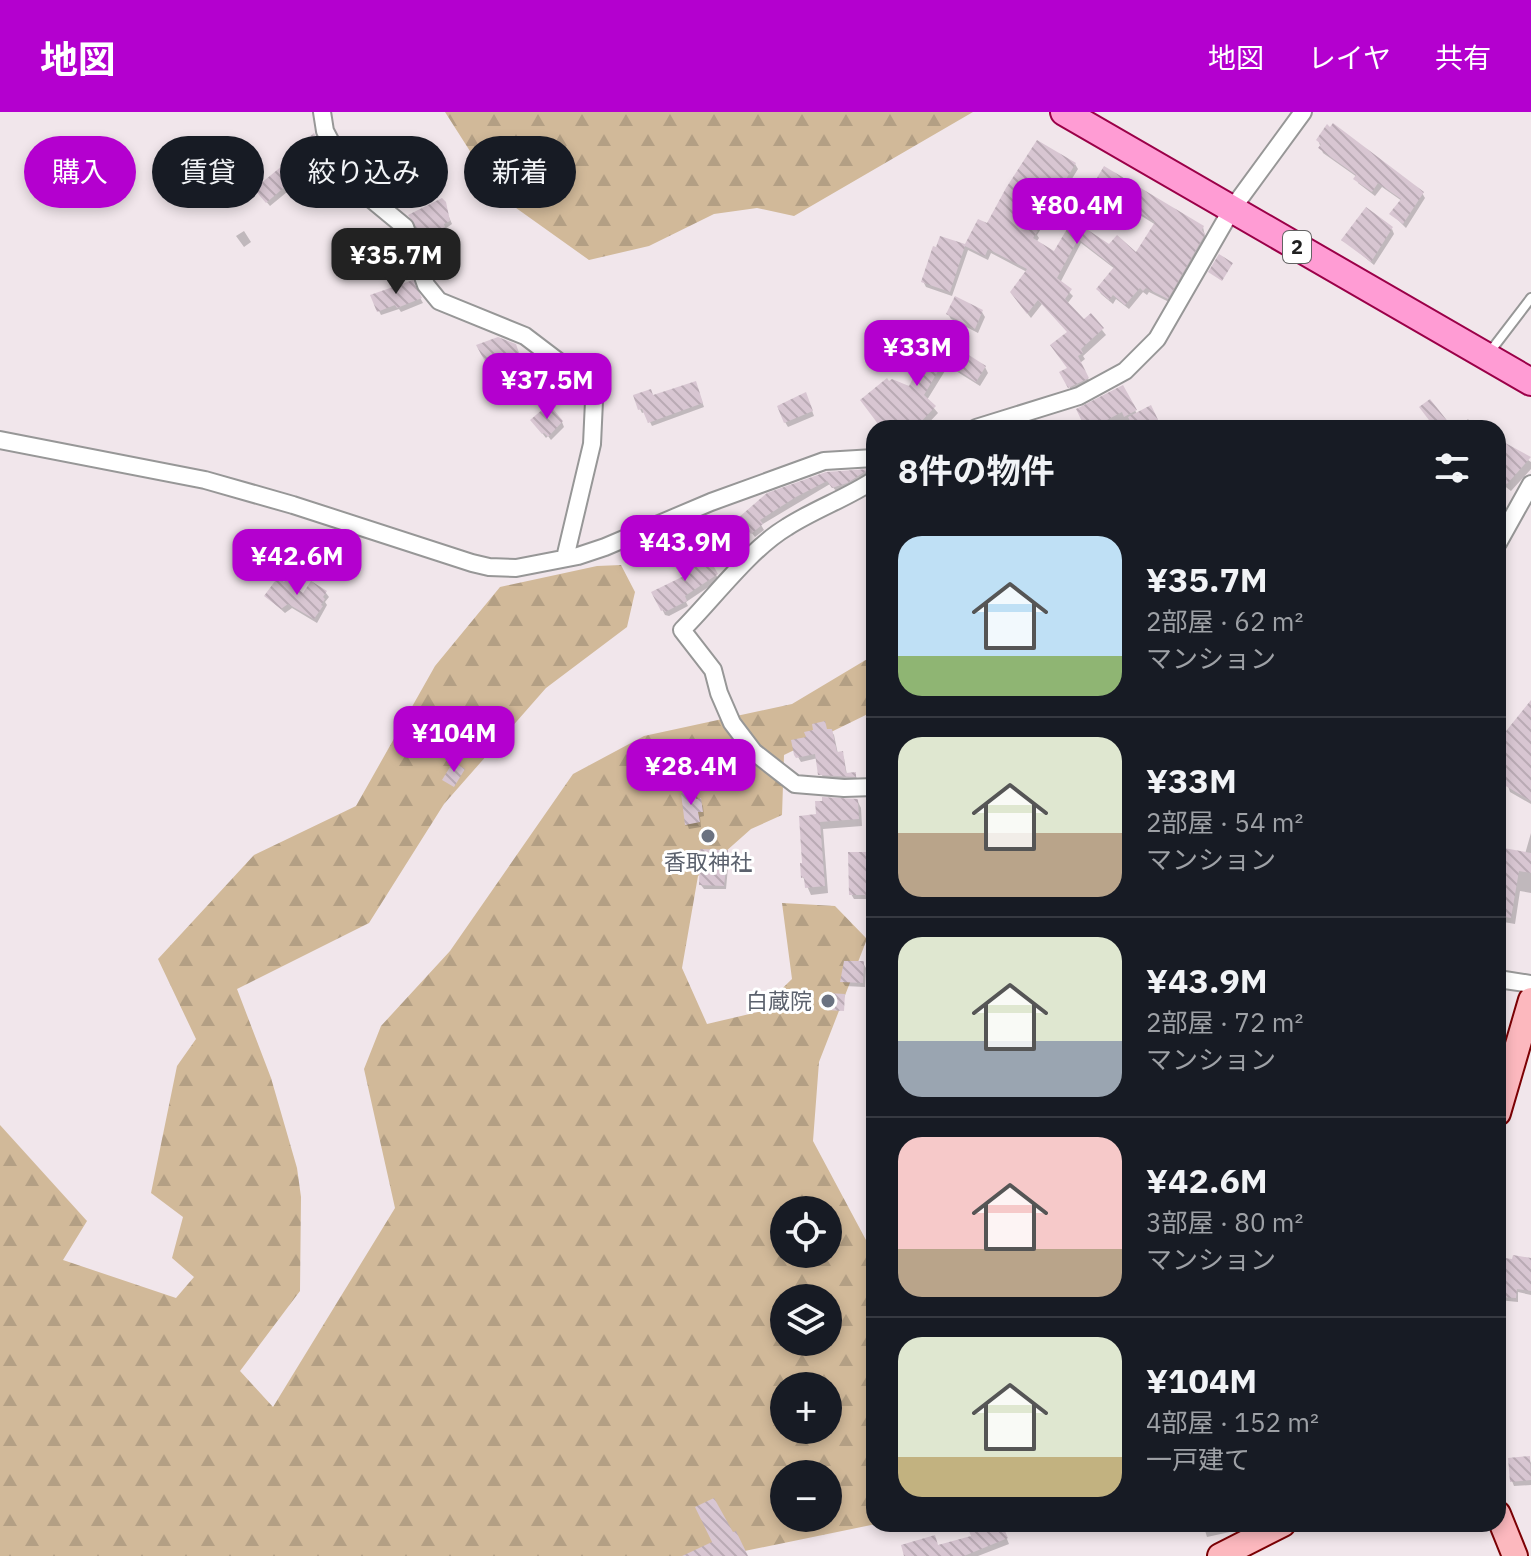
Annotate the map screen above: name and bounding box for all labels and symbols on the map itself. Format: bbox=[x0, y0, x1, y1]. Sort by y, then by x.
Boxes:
pin: ¥80.4M bbox=[1012, 178, 1142, 246]
pin: ¥35.7M bbox=[331, 228, 461, 296]
road number: 2 bbox=[1283, 231, 1311, 263]
pin: ¥33M bbox=[870, 320, 964, 388]
pin: ¥37.5M bbox=[482, 353, 612, 421]
pin: ¥43.9M bbox=[620, 515, 750, 583]
pin: ¥42.6M bbox=[232, 529, 362, 597]
pin: ¥104M bbox=[398, 706, 510, 774]
pin: ¥28.4M bbox=[626, 739, 756, 807]
marker: 香取神社 bbox=[699, 827, 717, 845]
place label: 香取神社 bbox=[664, 847, 752, 876]
place label: 白蔵院 bbox=[746, 986, 812, 1015]
marker: 白蔵院 bbox=[819, 992, 837, 1010]

